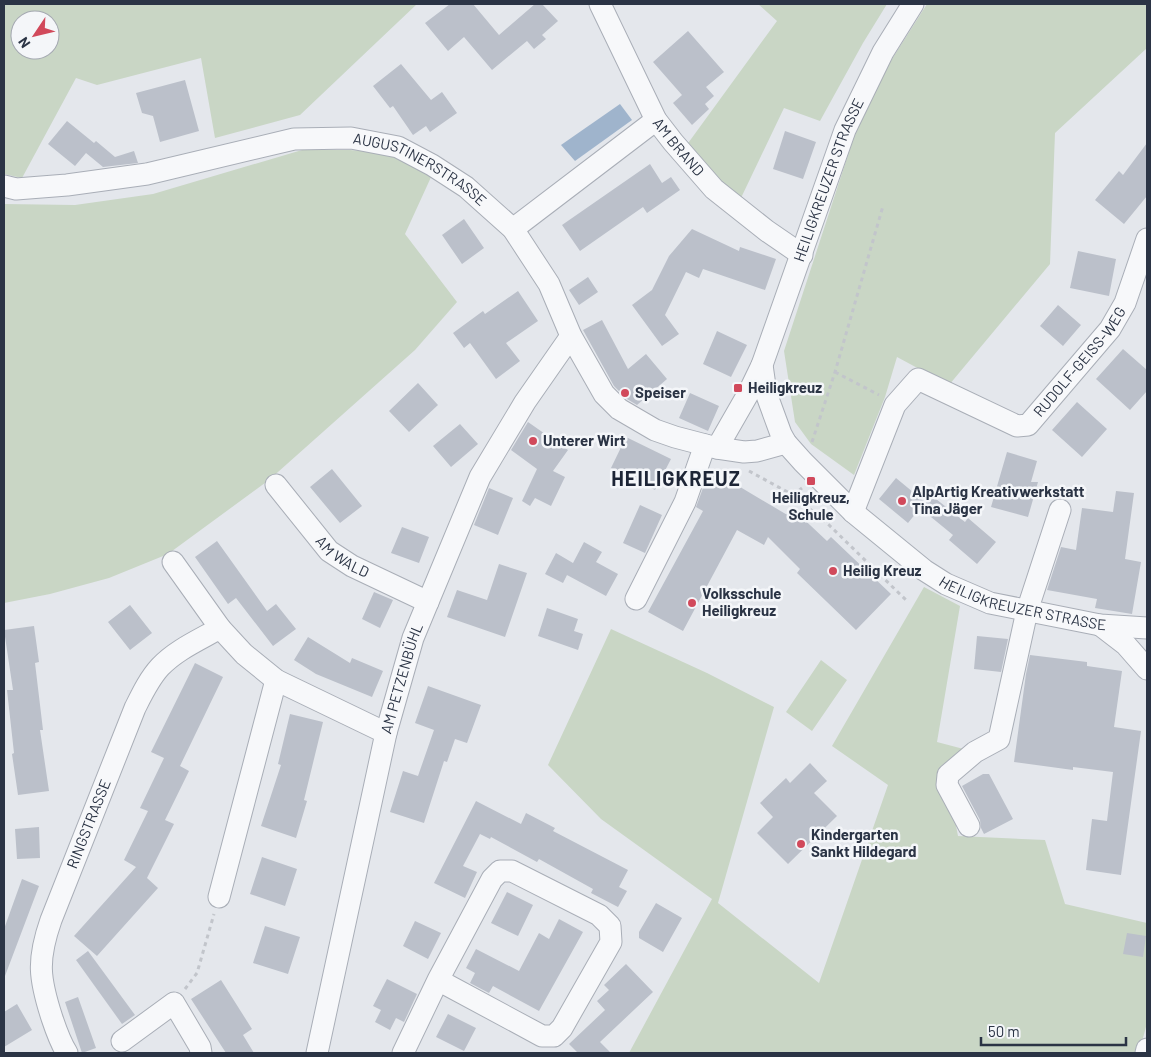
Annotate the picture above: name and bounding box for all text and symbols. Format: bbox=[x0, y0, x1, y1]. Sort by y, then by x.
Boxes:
north arrow bbox=[10, 10, 60, 60]
text: N bbox=[14, 34, 34, 51]
street label: HEILIGKREUZER STRASSE bbox=[789, 95, 867, 264]
street label: AM BRAND bbox=[650, 114, 709, 179]
street label: AUGUSTINERSTRASSE bbox=[352, 129, 491, 209]
street label: RUDOLF-GEISS-WEG bbox=[1029, 303, 1129, 420]
place label: Heiligkreuz bbox=[748, 378, 822, 396]
marker: Heiligkreuz bbox=[732, 382, 744, 394]
place label: Speiser bbox=[635, 383, 686, 401]
marker: Speiser bbox=[619, 387, 631, 399]
place label: Unterer Wirt bbox=[543, 431, 626, 449]
marker: Unterer Wirt bbox=[527, 435, 539, 447]
district label: HEILIGKREUZ bbox=[611, 466, 741, 490]
marker: Heiligkreuz, Schule bbox=[805, 475, 817, 487]
place label: AlpArtig Kreativwerkstatt Tina Jäger bbox=[912, 482, 1085, 517]
place label: Heiligkreuz, Schule bbox=[772, 488, 850, 523]
marker: AlpArtig Kreativwerkstatt Tina Jäger bbox=[896, 495, 908, 507]
street label: AM WALD bbox=[312, 532, 372, 581]
place label: Heilig Kreuz bbox=[843, 561, 922, 579]
marker: Heilig Kreuz bbox=[827, 565, 839, 577]
street label: HEILIGKREUZER STRASSE bbox=[936, 572, 1107, 633]
place label: Volksschule Heiligkreuz bbox=[702, 584, 782, 619]
marker: Volksschule Heiligkreuz bbox=[686, 597, 698, 609]
street label: AM PETZENBÜHL bbox=[376, 620, 426, 736]
street label: RINGSTRASSE bbox=[62, 776, 114, 871]
place label: Kindergarten Sankt Hildegard bbox=[811, 825, 917, 860]
marker: Kindergarten Sankt Hildegard bbox=[795, 838, 807, 850]
scale bar bbox=[981, 1014, 1126, 1046]
text: 50 m bbox=[988, 1022, 1020, 1040]

